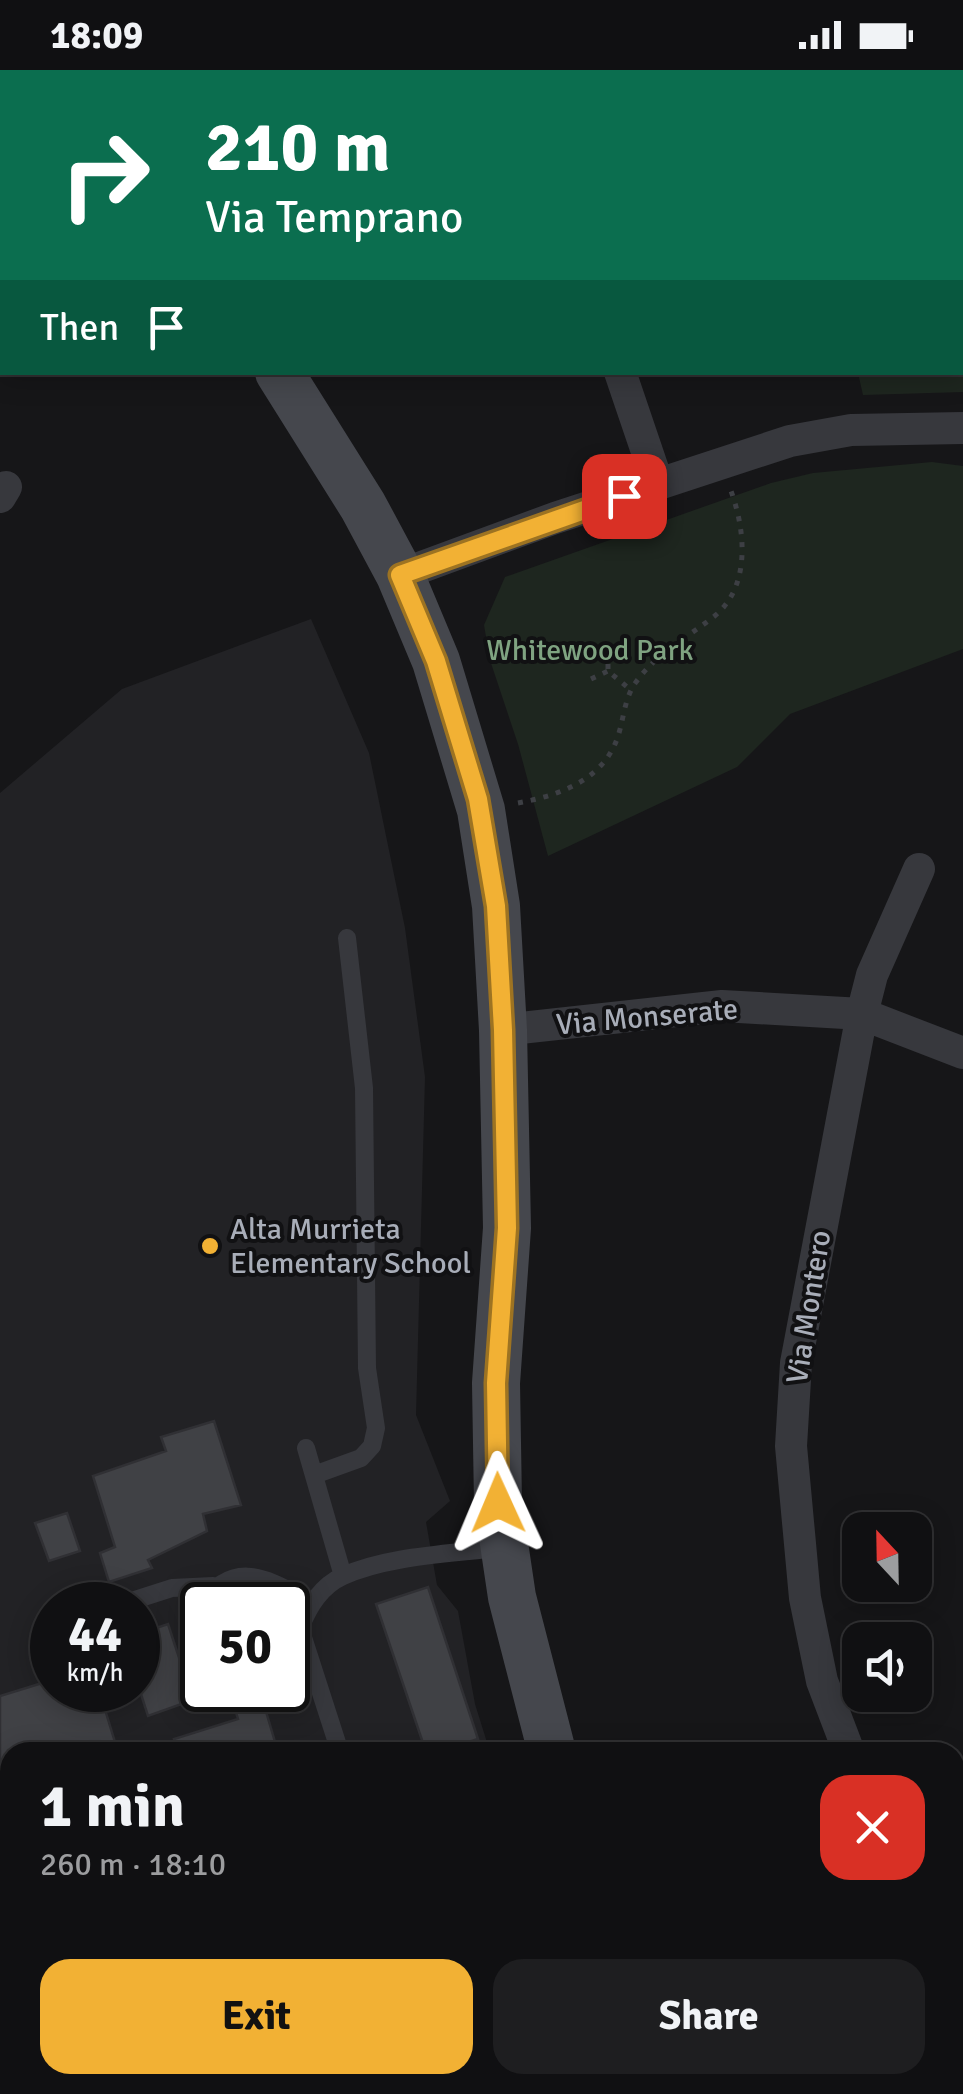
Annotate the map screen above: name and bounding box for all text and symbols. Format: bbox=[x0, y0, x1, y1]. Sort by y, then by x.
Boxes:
text: 18:09 bbox=[50, 12, 143, 59]
text: 210 m bbox=[205, 104, 390, 190]
icon: right bbox=[40, 110, 170, 240]
text: Via Temprano bbox=[205, 190, 463, 245]
icon: arrive bbox=[139, 300, 194, 355]
text: Then bbox=[40, 304, 119, 351]
pin bbox=[582, 454, 667, 539]
icon: arrive bbox=[597, 469, 652, 524]
park label: Whitewood Park bbox=[486, 632, 694, 669]
street label: Via Monserate bbox=[555, 991, 739, 1043]
place label: Alta Murrieta Elementary School bbox=[230, 1211, 471, 1282]
street label: Via Montero bbox=[779, 1228, 839, 1386]
marker: Alta Murrieta Elementary School bbox=[199, 1235, 221, 1257]
position arrow bbox=[446, 1451, 550, 1555]
north arrow bbox=[842, 1512, 932, 1602]
map controls bbox=[842, 1512, 932, 1712]
speed limit sign: 50 bbox=[180, 1582, 310, 1712]
text: 44 bbox=[68, 1604, 122, 1666]
button: sound bbox=[842, 1622, 932, 1712]
text: km/h bbox=[67, 1657, 123, 1688]
text: 1 min bbox=[40, 1770, 185, 1844]
button: close bbox=[820, 1775, 925, 1880]
text: 260 m · 18:10 bbox=[40, 1845, 226, 1884]
button: Exit bbox=[40, 1959, 473, 2074]
button: Share bbox=[493, 1959, 925, 2074]

